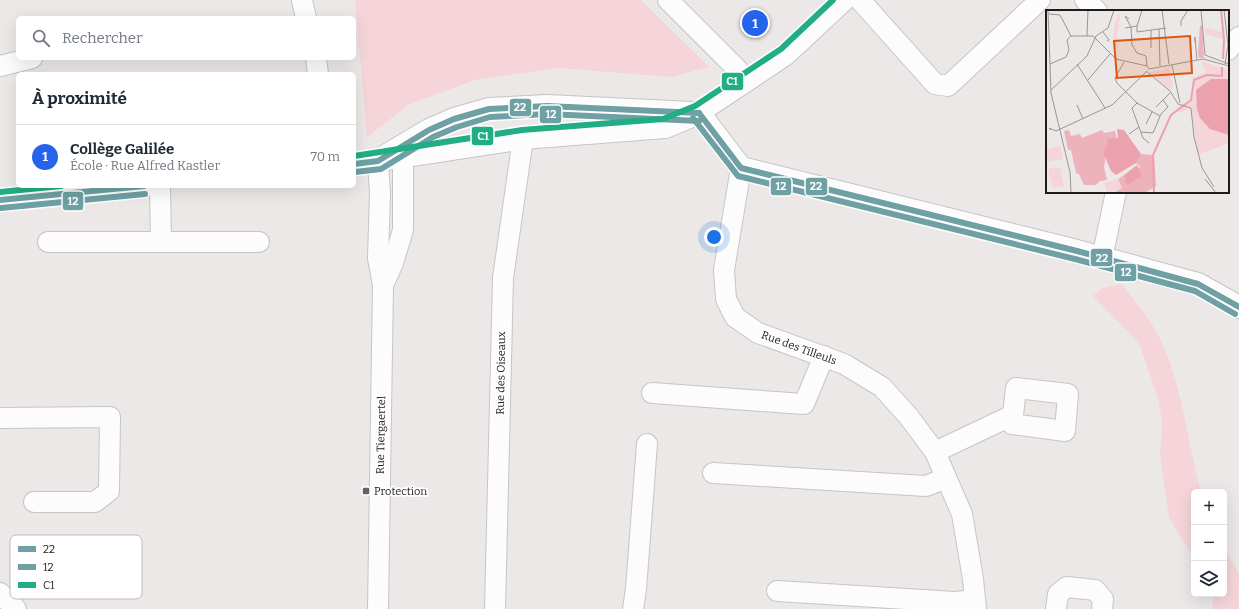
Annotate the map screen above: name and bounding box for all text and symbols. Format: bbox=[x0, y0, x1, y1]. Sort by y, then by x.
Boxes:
pin: 1 bbox=[742, 8, 768, 38]
inset map bbox=[1046, 10, 1229, 193]
search box bbox=[16, 16, 356, 60]
icon: search bbox=[30, 27, 52, 49]
text: Rechercher bbox=[62, 29, 143, 47]
line badge: C1 bbox=[721, 72, 744, 91]
text: C1 bbox=[726, 75, 738, 88]
text: À proximité bbox=[32, 88, 127, 109]
line badge: 22 bbox=[509, 98, 532, 117]
text: 22 bbox=[514, 101, 526, 114]
line badge: 12 bbox=[539, 105, 562, 124]
text: 12 bbox=[546, 108, 556, 121]
line badge: C1 bbox=[471, 126, 494, 146]
text: C1 bbox=[477, 130, 489, 143]
text: Collège Galilée bbox=[70, 140, 174, 158]
text: 1 bbox=[42, 149, 48, 164]
text: 70 m bbox=[310, 149, 340, 164]
text: École · Rue Alfred Kastler bbox=[70, 158, 220, 173]
line badge: 12 bbox=[770, 177, 792, 196]
line badge: 22 bbox=[805, 177, 828, 196]
text: 12 bbox=[776, 180, 786, 193]
text: 22 bbox=[810, 180, 822, 193]
line badge: 12 bbox=[62, 191, 84, 211]
text: 12 bbox=[68, 195, 78, 208]
your location bbox=[704, 227, 724, 247]
line badge: 22 bbox=[1090, 248, 1113, 267]
text: 22 bbox=[1096, 252, 1108, 265]
line badge: 12 bbox=[1114, 263, 1137, 282]
text: 12 bbox=[1121, 266, 1131, 279]
street label: Rue des Tilleuls bbox=[760, 328, 838, 368]
street label: Rue des Oiseaux bbox=[494, 331, 508, 415]
street label: Rue Tiergaertel bbox=[374, 396, 388, 474]
place label: Protection bbox=[374, 485, 427, 498]
marker: Protection bbox=[361, 486, 371, 496]
map controls bbox=[1191, 489, 1227, 597]
button: + bbox=[1191, 489, 1227, 525]
button: − bbox=[1191, 525, 1227, 561]
legend bbox=[10, 535, 142, 599]
text: 22 bbox=[43, 543, 55, 556]
text: 12 bbox=[43, 561, 53, 574]
button: layers bbox=[1191, 561, 1227, 597]
text: C1 bbox=[43, 579, 55, 592]

